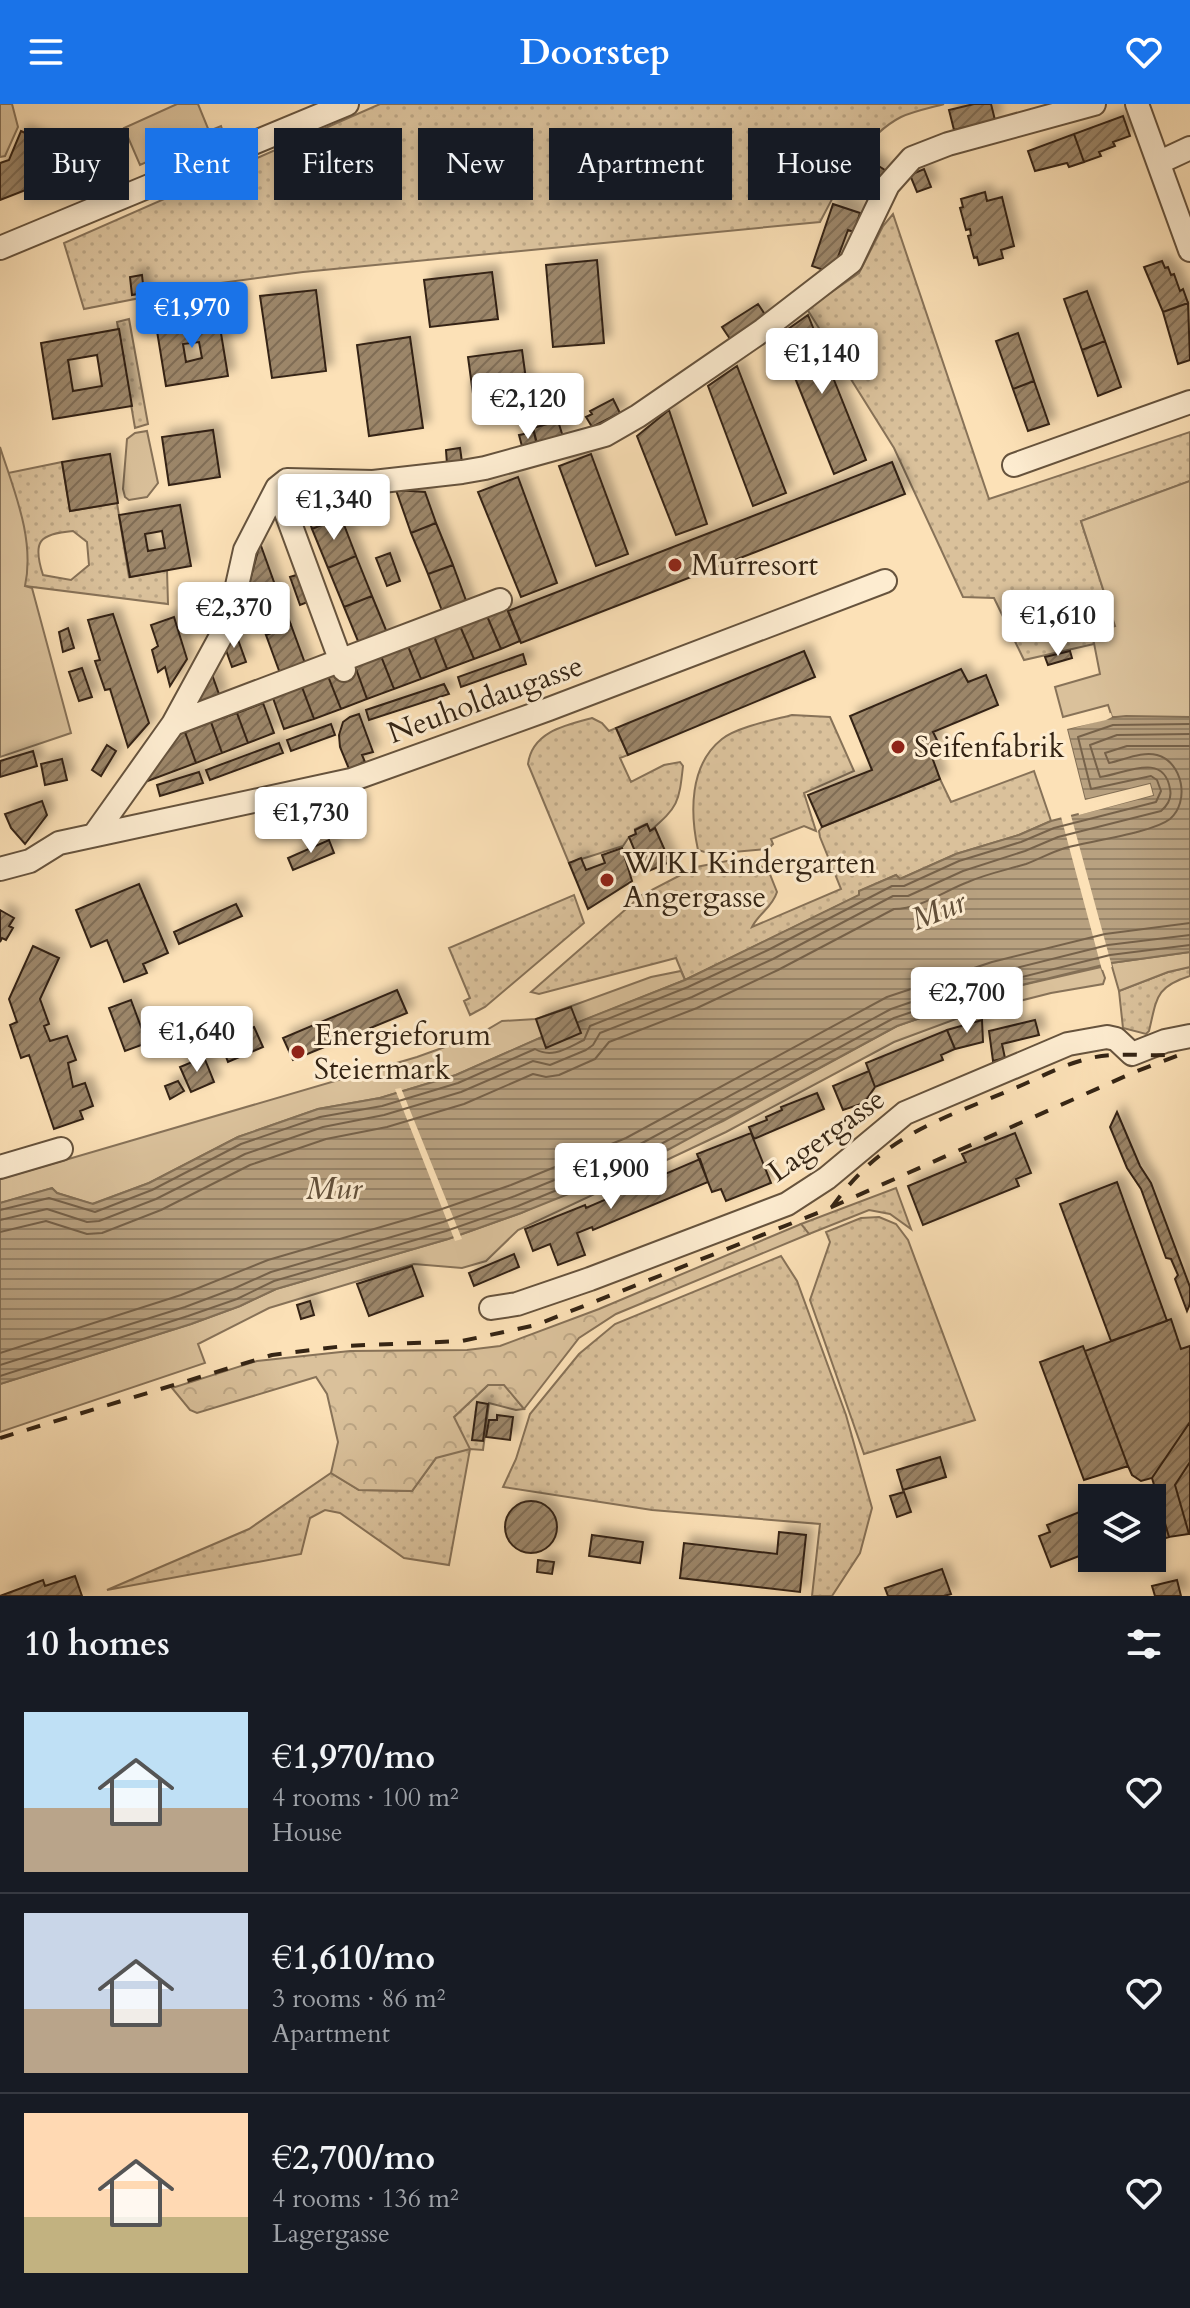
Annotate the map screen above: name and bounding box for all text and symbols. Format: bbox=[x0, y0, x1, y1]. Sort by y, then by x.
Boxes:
text: Doorstep bbox=[520, 28, 670, 77]
icon: menu bbox=[24, 30, 68, 74]
icon: heart bbox=[1122, 30, 1166, 74]
chip: Buy bbox=[24, 128, 129, 200]
chip: Rent bbox=[145, 128, 258, 200]
chip: Filters bbox=[274, 128, 402, 200]
chip: New bbox=[418, 128, 533, 200]
chip: Apartment bbox=[549, 128, 732, 200]
chip: House bbox=[748, 128, 880, 200]
pin: €1,970 bbox=[127, 282, 257, 350]
text: €1,970 bbox=[154, 290, 230, 325]
pin: €1,140 bbox=[757, 328, 887, 396]
text: €1,140 bbox=[784, 336, 860, 371]
pin: €2,120 bbox=[463, 373, 593, 441]
text: €2,120 bbox=[490, 381, 566, 416]
pin: €1,340 bbox=[269, 474, 399, 542]
text: €1,340 bbox=[296, 482, 372, 517]
place label: Murresort bbox=[691, 545, 818, 586]
marker: Murresort bbox=[666, 556, 684, 574]
pin: €2,370 bbox=[169, 582, 299, 650]
text: €2,370 bbox=[196, 590, 272, 625]
pin: €1,610 bbox=[993, 590, 1123, 658]
text: €1,610 bbox=[1020, 598, 1096, 633]
street label: Neuholdaugasse bbox=[382, 645, 588, 754]
place label: Seifenfabrik bbox=[914, 727, 1065, 768]
marker: Seifenfabrik bbox=[889, 738, 907, 756]
pin: €1,730 bbox=[246, 787, 376, 855]
text: €1,730 bbox=[273, 795, 349, 830]
place label: WIKI Kindergarten Angergasse bbox=[622, 843, 876, 918]
marker: WIKI Kindergarten Angergasse bbox=[598, 871, 616, 889]
water label: Mur bbox=[904, 879, 974, 942]
pin: €2,700 bbox=[902, 967, 1032, 1035]
text: €2,700 bbox=[929, 975, 1005, 1010]
pin: €1,640 bbox=[132, 1006, 262, 1074]
text: €1,640 bbox=[159, 1014, 235, 1049]
place label: Energieforum Steiermark bbox=[314, 1015, 492, 1090]
marker: Energieforum Steiermark bbox=[289, 1043, 307, 1061]
street label: Lagergasse bbox=[759, 1079, 893, 1192]
pin: €1,900 bbox=[546, 1143, 676, 1211]
text: €1,900 bbox=[573, 1151, 649, 1186]
water label: Mur bbox=[306, 1167, 364, 1211]
map controls bbox=[1078, 1484, 1166, 1572]
button: layers bbox=[1078, 1484, 1166, 1572]
text: 10 homes bbox=[24, 1621, 170, 1667]
icon: filters bbox=[1122, 1622, 1166, 1666]
text: €1,970/mo bbox=[272, 1734, 435, 1780]
icon: home bbox=[88, 1744, 184, 1840]
icon: heart bbox=[1122, 1770, 1166, 1814]
text: 4 rooms · 100 m² bbox=[272, 1780, 459, 1815]
text: House bbox=[272, 1815, 343, 1850]
text: €1,610/mo bbox=[272, 1935, 435, 1981]
icon: home bbox=[88, 1945, 184, 2041]
icon: heart bbox=[1122, 1971, 1166, 2015]
text: 3 rooms · 86 m² bbox=[272, 1981, 445, 2016]
text: Apartment bbox=[272, 2016, 390, 2051]
text: €2,700/mo bbox=[272, 2135, 435, 2181]
icon: home bbox=[88, 2145, 184, 2241]
icon: heart bbox=[1122, 2171, 1166, 2215]
text: 4 rooms · 136 m² bbox=[272, 2181, 459, 2216]
text: Lagergasse bbox=[272, 2216, 390, 2251]

